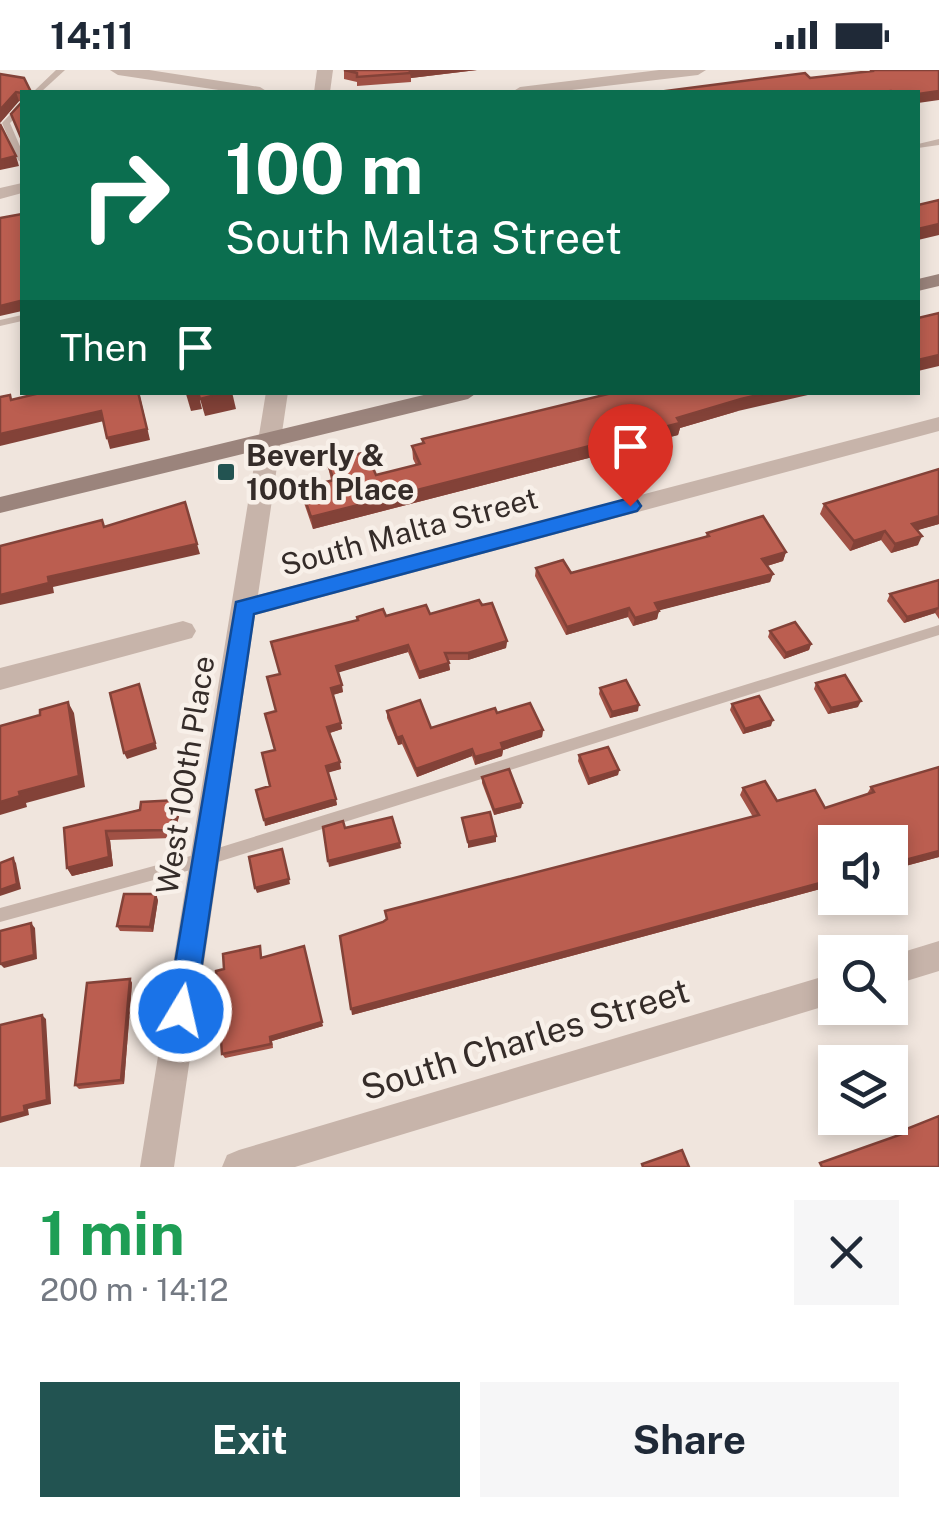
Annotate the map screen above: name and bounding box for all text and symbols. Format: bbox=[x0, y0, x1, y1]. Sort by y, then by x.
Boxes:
text: 14:11 bbox=[50, 13, 134, 58]
text: 100 m bbox=[225, 127, 423, 210]
icon: right bbox=[60, 130, 190, 260]
text: South Malta Street bbox=[225, 211, 622, 264]
icon: arrive bbox=[168, 320, 223, 375]
text: Then bbox=[60, 325, 148, 370]
pin bbox=[588, 404, 673, 507]
icon: arrive bbox=[603, 419, 658, 474]
place label: Beverly & 100th Place bbox=[246, 437, 414, 507]
marker: Beverly & 100th Place bbox=[215, 461, 237, 483]
street label: South Malta Street bbox=[276, 479, 542, 583]
street label: West 100th Place bbox=[148, 653, 222, 897]
map controls bbox=[818, 825, 908, 1135]
button: sound bbox=[818, 825, 908, 915]
button: search bbox=[818, 935, 908, 1025]
position arrow bbox=[129, 959, 233, 1063]
street label: South Charles Street bbox=[356, 970, 694, 1108]
button: layers bbox=[818, 1045, 908, 1135]
text: 1 min bbox=[40, 1198, 185, 1269]
button: close bbox=[794, 1200, 899, 1305]
text: 200 m · 14:12 bbox=[40, 1271, 229, 1308]
button: Exit bbox=[40, 1382, 460, 1497]
button: Share bbox=[480, 1382, 899, 1497]

